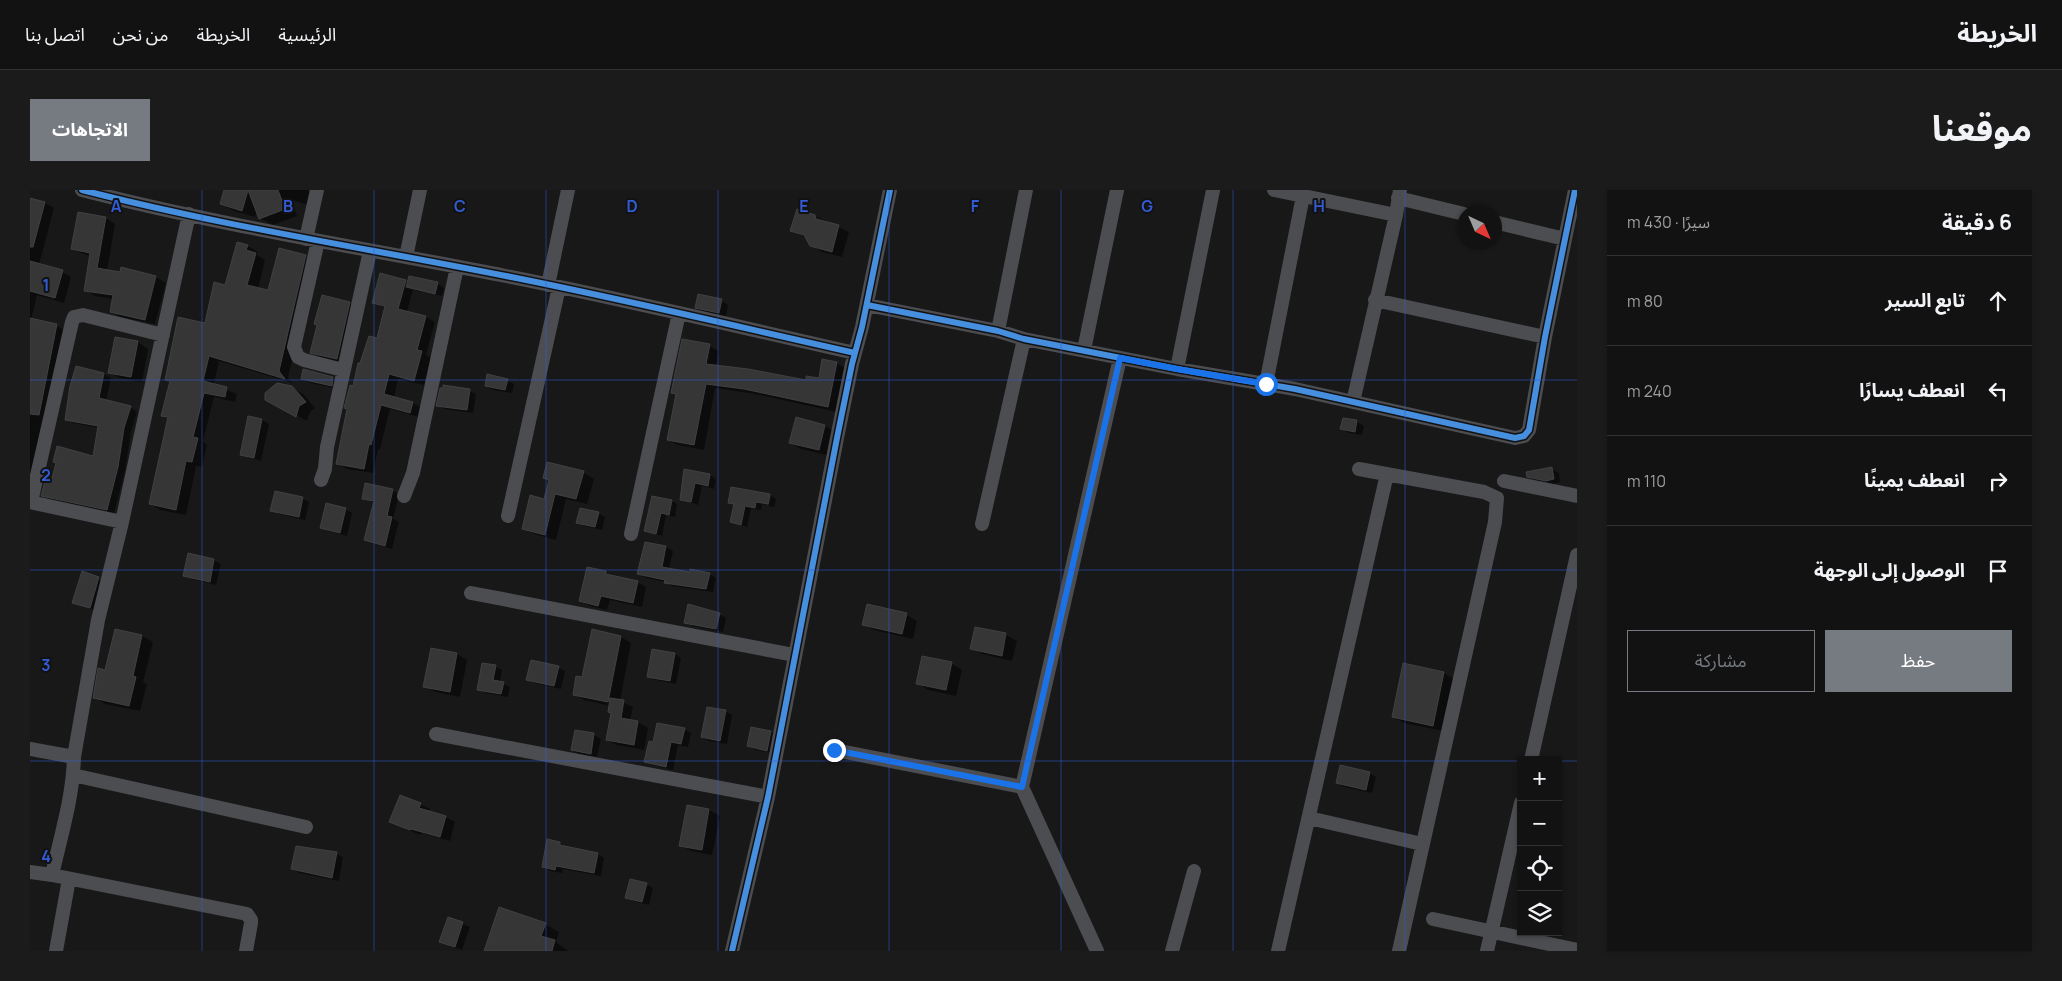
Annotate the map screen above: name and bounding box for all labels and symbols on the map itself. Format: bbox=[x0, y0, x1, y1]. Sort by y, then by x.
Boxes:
text: A bbox=[111, 195, 122, 217]
text: B bbox=[283, 195, 293, 217]
text: C bbox=[454, 195, 466, 217]
text: D bbox=[626, 195, 638, 217]
text: E bbox=[799, 195, 809, 217]
text: F bbox=[971, 195, 980, 217]
text: G bbox=[1141, 195, 1153, 217]
text: H bbox=[1313, 195, 1325, 217]
north arrow bbox=[1457, 205, 1502, 250]
text: 1 bbox=[42, 274, 50, 296]
route start bbox=[1255, 373, 1278, 396]
text: 2 bbox=[41, 464, 51, 486]
text: 3 bbox=[41, 654, 51, 676]
route end bbox=[823, 739, 846, 762]
text: 4 bbox=[41, 845, 51, 867]

